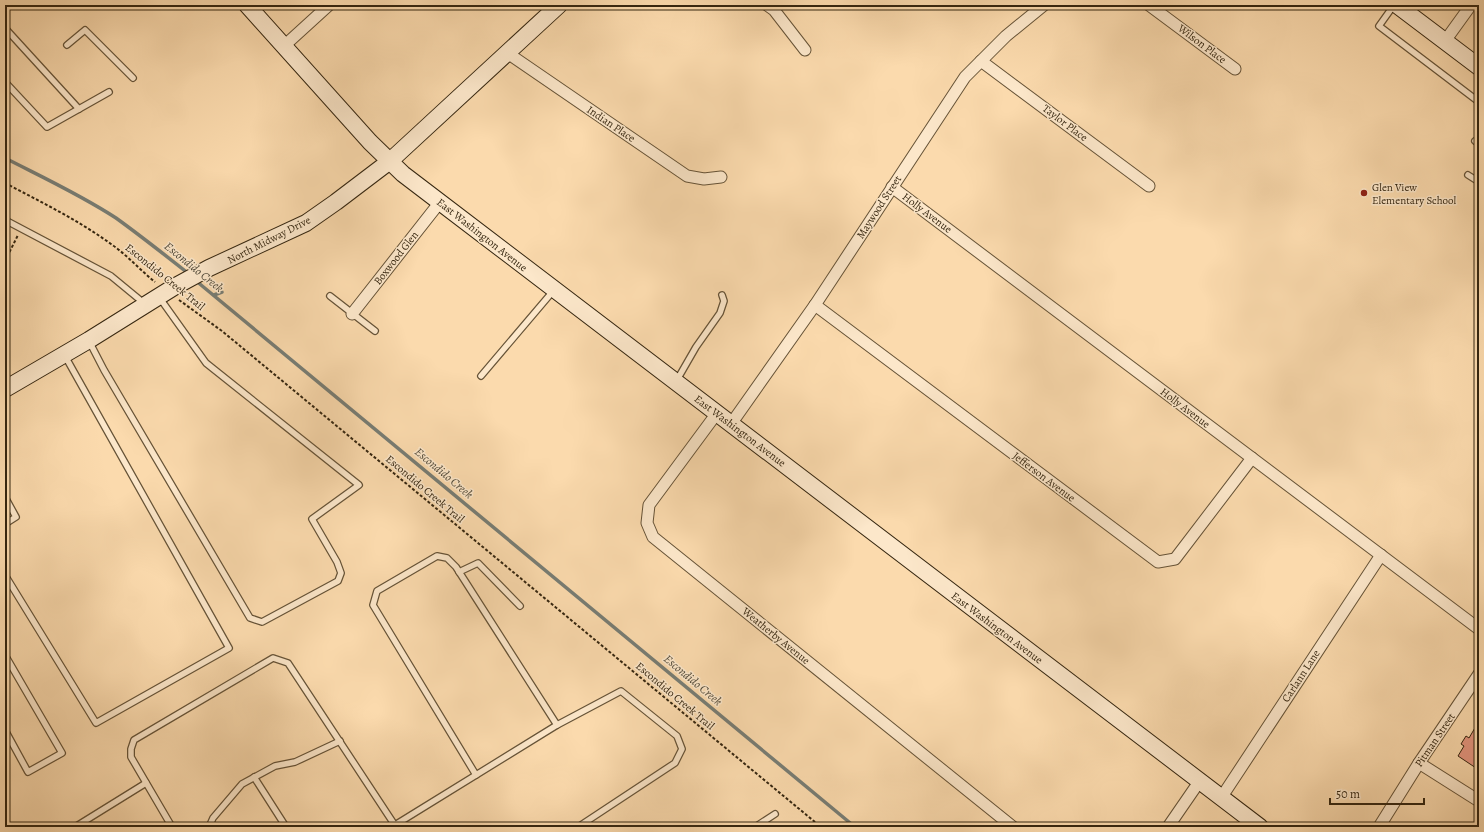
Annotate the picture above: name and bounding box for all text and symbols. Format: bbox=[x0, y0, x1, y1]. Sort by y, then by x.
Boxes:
street label: Wilson Place bbox=[1174, 20, 1229, 67]
street label: Taylor Place bbox=[1039, 101, 1091, 145]
street label: Indian Place bbox=[584, 102, 638, 146]
street label: Maywood Street bbox=[853, 172, 905, 242]
place label: Glen View Elementary School bbox=[1372, 180, 1457, 208]
marker: Glen View Elementary School bbox=[1359, 188, 1369, 198]
street label: Holly Avenue bbox=[899, 189, 955, 237]
street label: East Washington Avenue bbox=[434, 195, 530, 275]
street label: North Midway Drive bbox=[225, 213, 313, 267]
street label: Boxwood Glen bbox=[370, 228, 422, 288]
water label: Escondido Creek bbox=[161, 238, 227, 296]
street label: Escondido Creek Trail bbox=[122, 240, 208, 314]
street label: Holly Avenue bbox=[1157, 384, 1213, 432]
street label: East Washington Avenue bbox=[691, 392, 789, 470]
water label: Escondido Creek bbox=[411, 444, 477, 503]
street label: Jefferson Avenue bbox=[1010, 448, 1078, 506]
street label: Escondido Creek Trail bbox=[382, 452, 468, 527]
street label: East Washington Avenue bbox=[948, 589, 1046, 667]
street label: Weatherby Avenue bbox=[738, 603, 813, 668]
street label: Carlann Lane bbox=[1278, 647, 1324, 705]
water label: Escondido Creek bbox=[660, 651, 726, 710]
street label: Escondido Creek Trail bbox=[632, 659, 718, 734]
street label: Pitman Street bbox=[1411, 710, 1459, 770]
scale bar bbox=[1330, 780, 1424, 806]
text: 50 m bbox=[1336, 786, 1360, 802]

